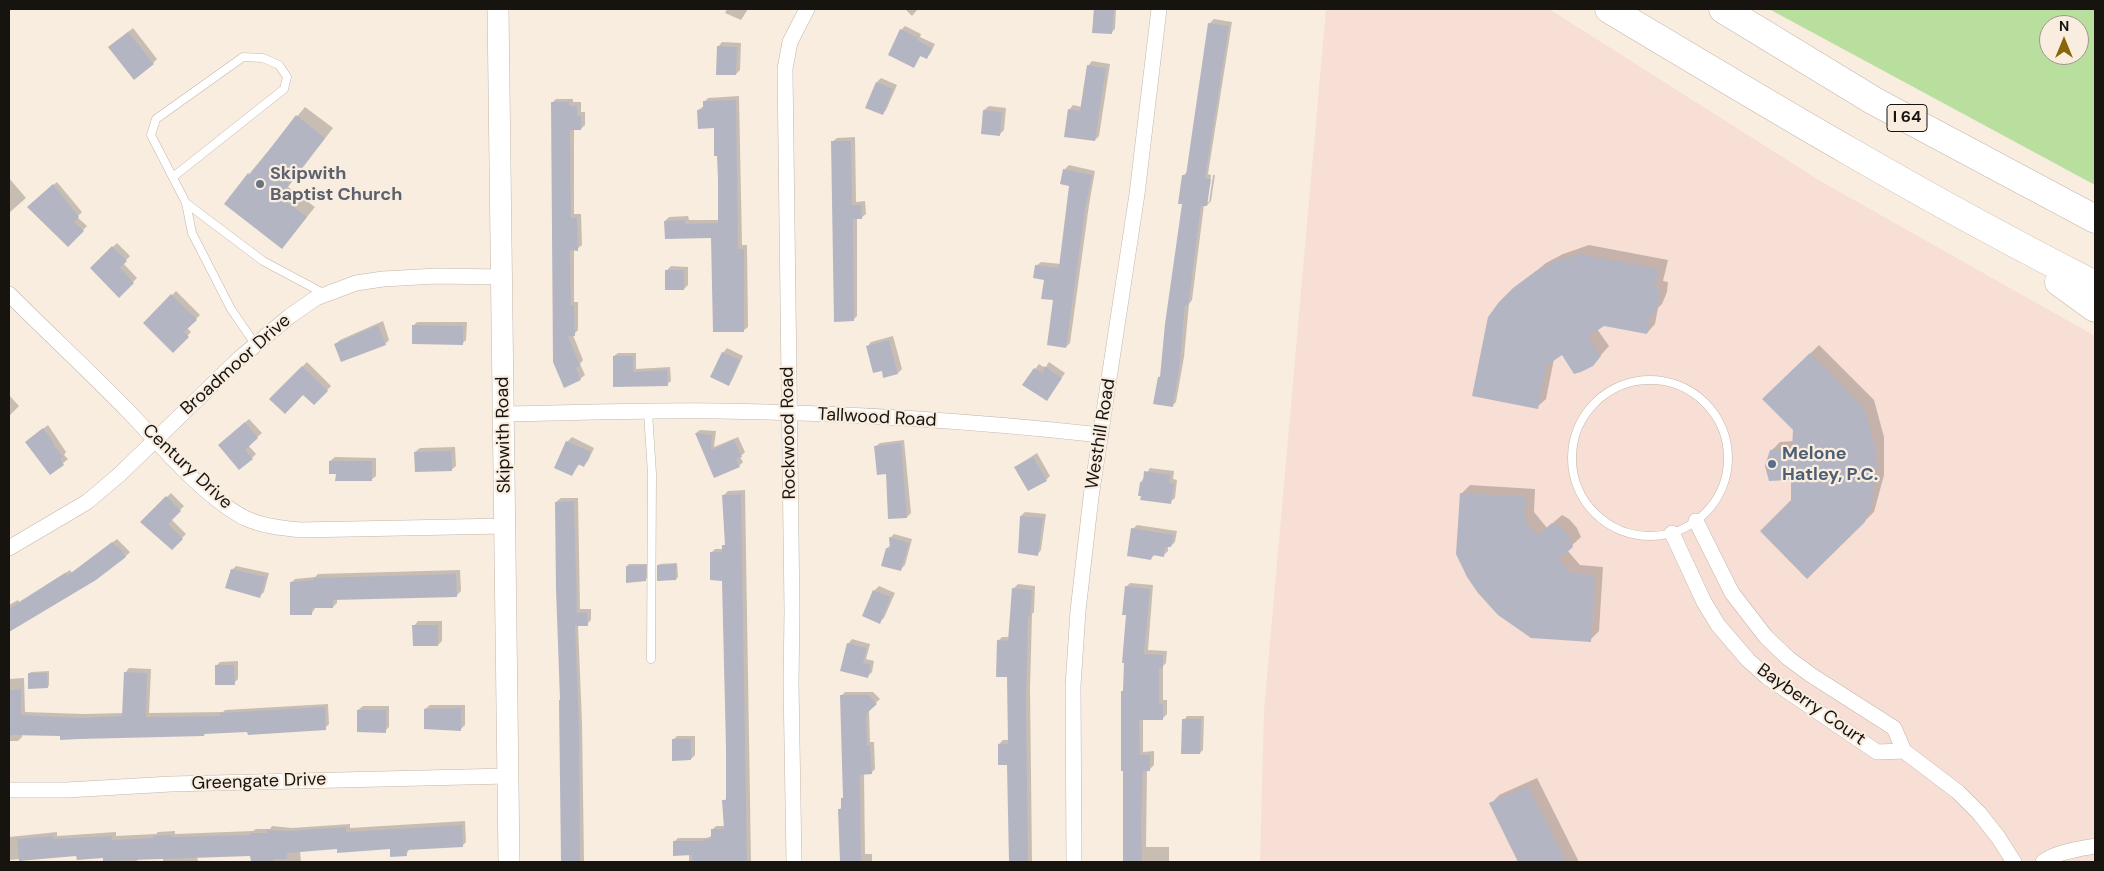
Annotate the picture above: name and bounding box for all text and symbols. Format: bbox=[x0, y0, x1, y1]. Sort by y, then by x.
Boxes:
north arrow bbox=[2039, 15, 2089, 65]
text: N bbox=[2059, 17, 2069, 35]
road number: I 64 bbox=[1887, 105, 1927, 132]
place label: Skipwith Baptist Church bbox=[270, 163, 402, 205]
marker: Skipwith Baptist Church bbox=[254, 178, 266, 190]
street label: Broadmoor Drive bbox=[177, 310, 295, 420]
street label: Rockwood Road bbox=[777, 366, 801, 500]
street label: Skipwith Road bbox=[492, 376, 516, 494]
street label: Westhill Road bbox=[1082, 377, 1120, 491]
street label: Tallwood Road bbox=[817, 404, 937, 432]
street label: Century Drive bbox=[138, 420, 236, 514]
place label: Melone Hatley, P.C. bbox=[1782, 443, 1878, 486]
marker: Melone Hatley, P.C. bbox=[1766, 458, 1778, 470]
street label: Bayberry Court bbox=[1753, 660, 1869, 750]
street label: Greengate Drive bbox=[191, 769, 327, 795]

